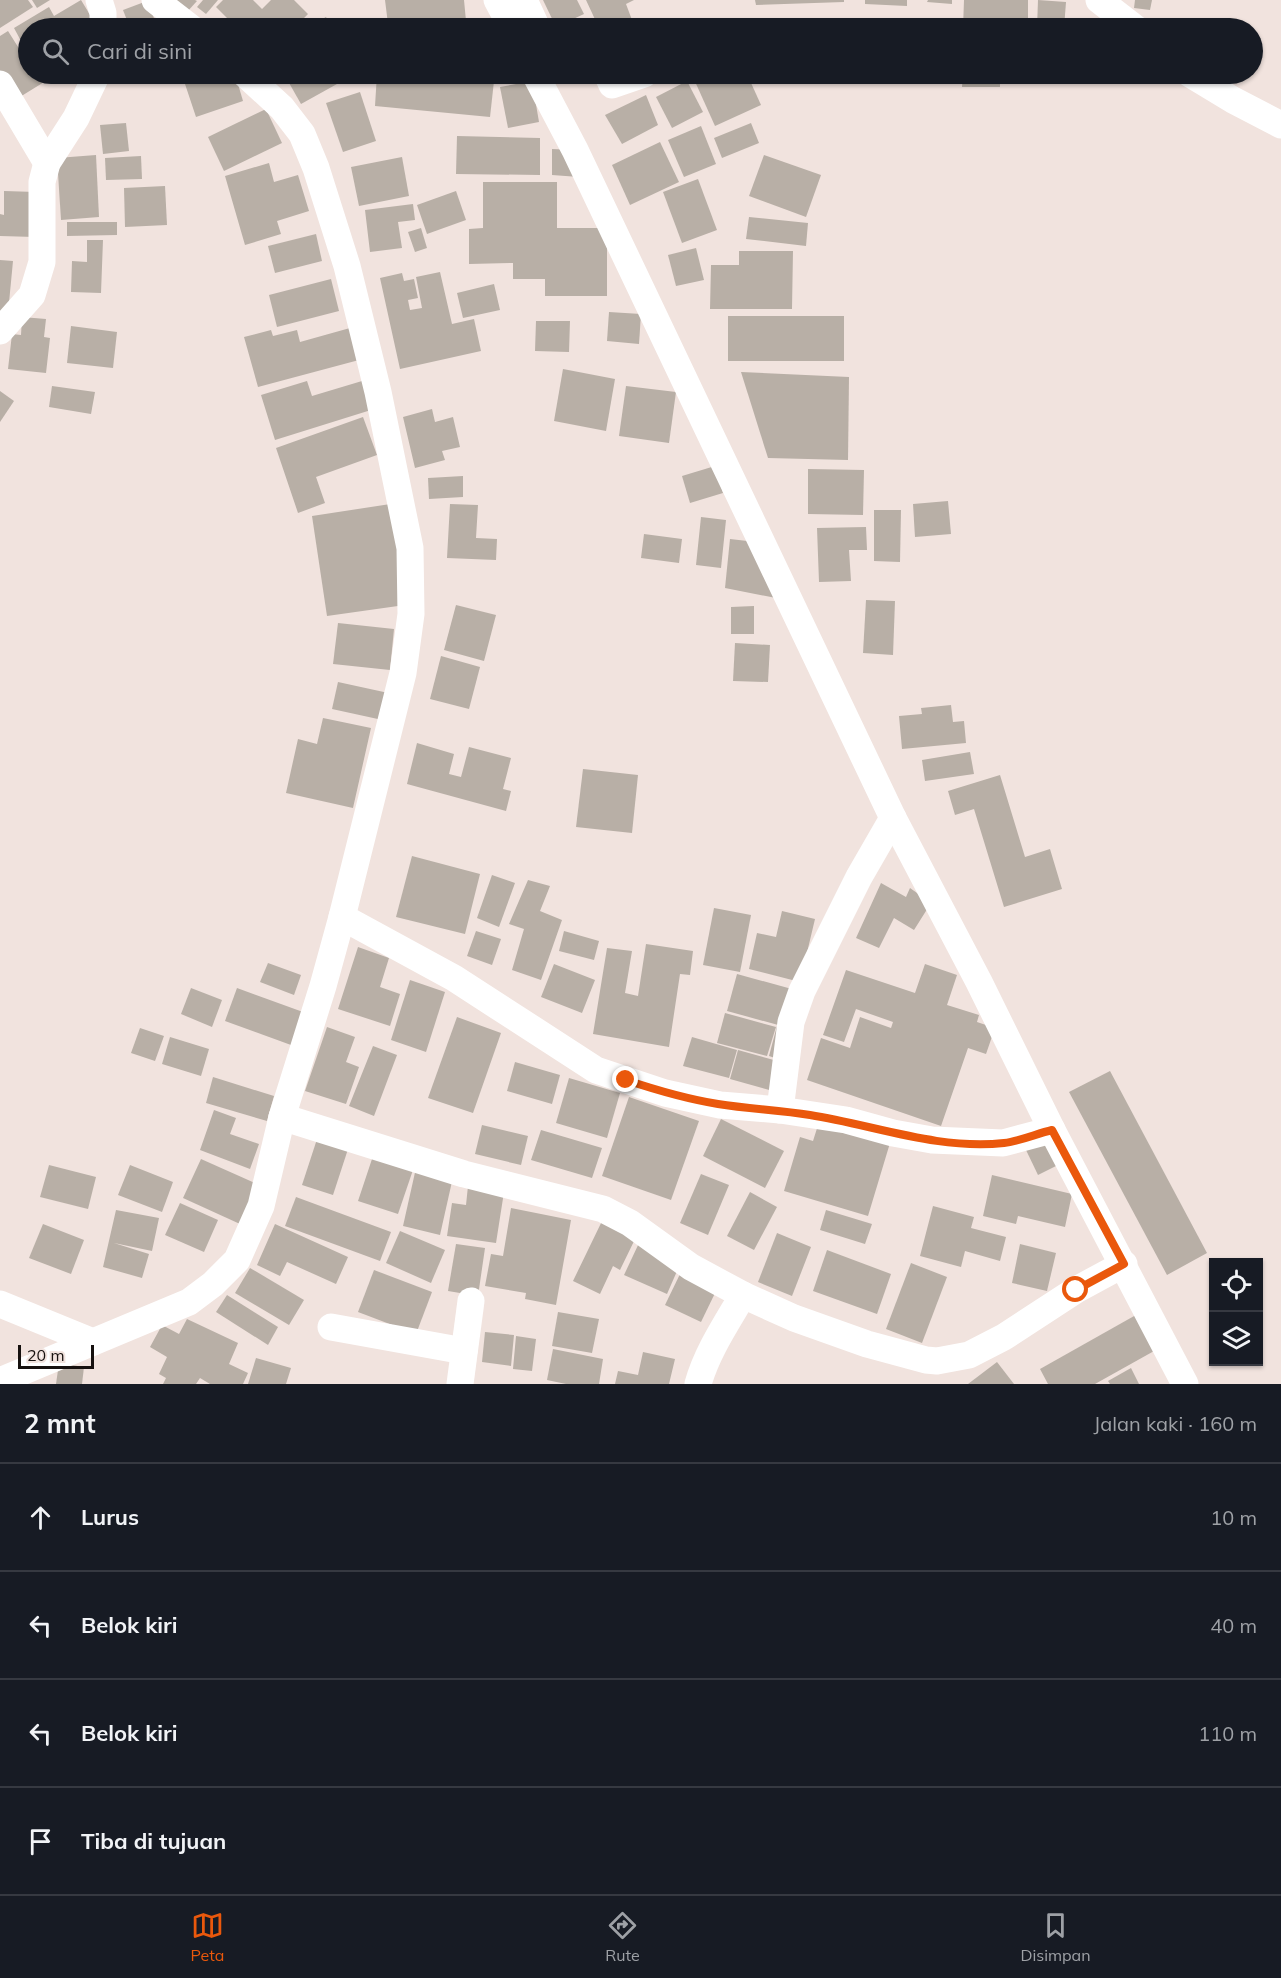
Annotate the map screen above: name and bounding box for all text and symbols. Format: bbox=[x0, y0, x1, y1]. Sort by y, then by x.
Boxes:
search box bbox=[18, 18, 1263, 84]
icon: search bbox=[39, 35, 72, 68]
text: Cari di sini bbox=[87, 37, 192, 65]
route end bbox=[612, 1066, 638, 1092]
map controls bbox=[1209, 1258, 1263, 1366]
button: locate bbox=[1209, 1258, 1263, 1312]
route start bbox=[1062, 1276, 1088, 1302]
button: layers bbox=[1209, 1312, 1263, 1366]
scale bar bbox=[18, 1342, 94, 1370]
text: 20 m bbox=[27, 1345, 64, 1365]
text: 2 mnt bbox=[24, 1407, 96, 1440]
text: Jalan kaki · 160 m bbox=[1094, 1411, 1257, 1436]
icon: ahead bbox=[24, 1501, 57, 1534]
text: Lurus bbox=[81, 1503, 139, 1531]
text: 10 m bbox=[1210, 1505, 1257, 1530]
icon: left bbox=[24, 1609, 57, 1642]
text: Belok kiri bbox=[81, 1611, 177, 1639]
text: 40 m bbox=[1210, 1613, 1257, 1638]
icon: left bbox=[24, 1717, 57, 1750]
text: Belok kiri bbox=[81, 1719, 177, 1747]
text: 110 m bbox=[1198, 1721, 1257, 1746]
icon: arrive bbox=[24, 1825, 57, 1858]
text: Tiba di tujuan bbox=[81, 1827, 226, 1855]
tab: Peta bbox=[190, 1909, 224, 1965]
tab: Rute bbox=[605, 1909, 640, 1965]
tab: Disimpan bbox=[1020, 1909, 1091, 1965]

